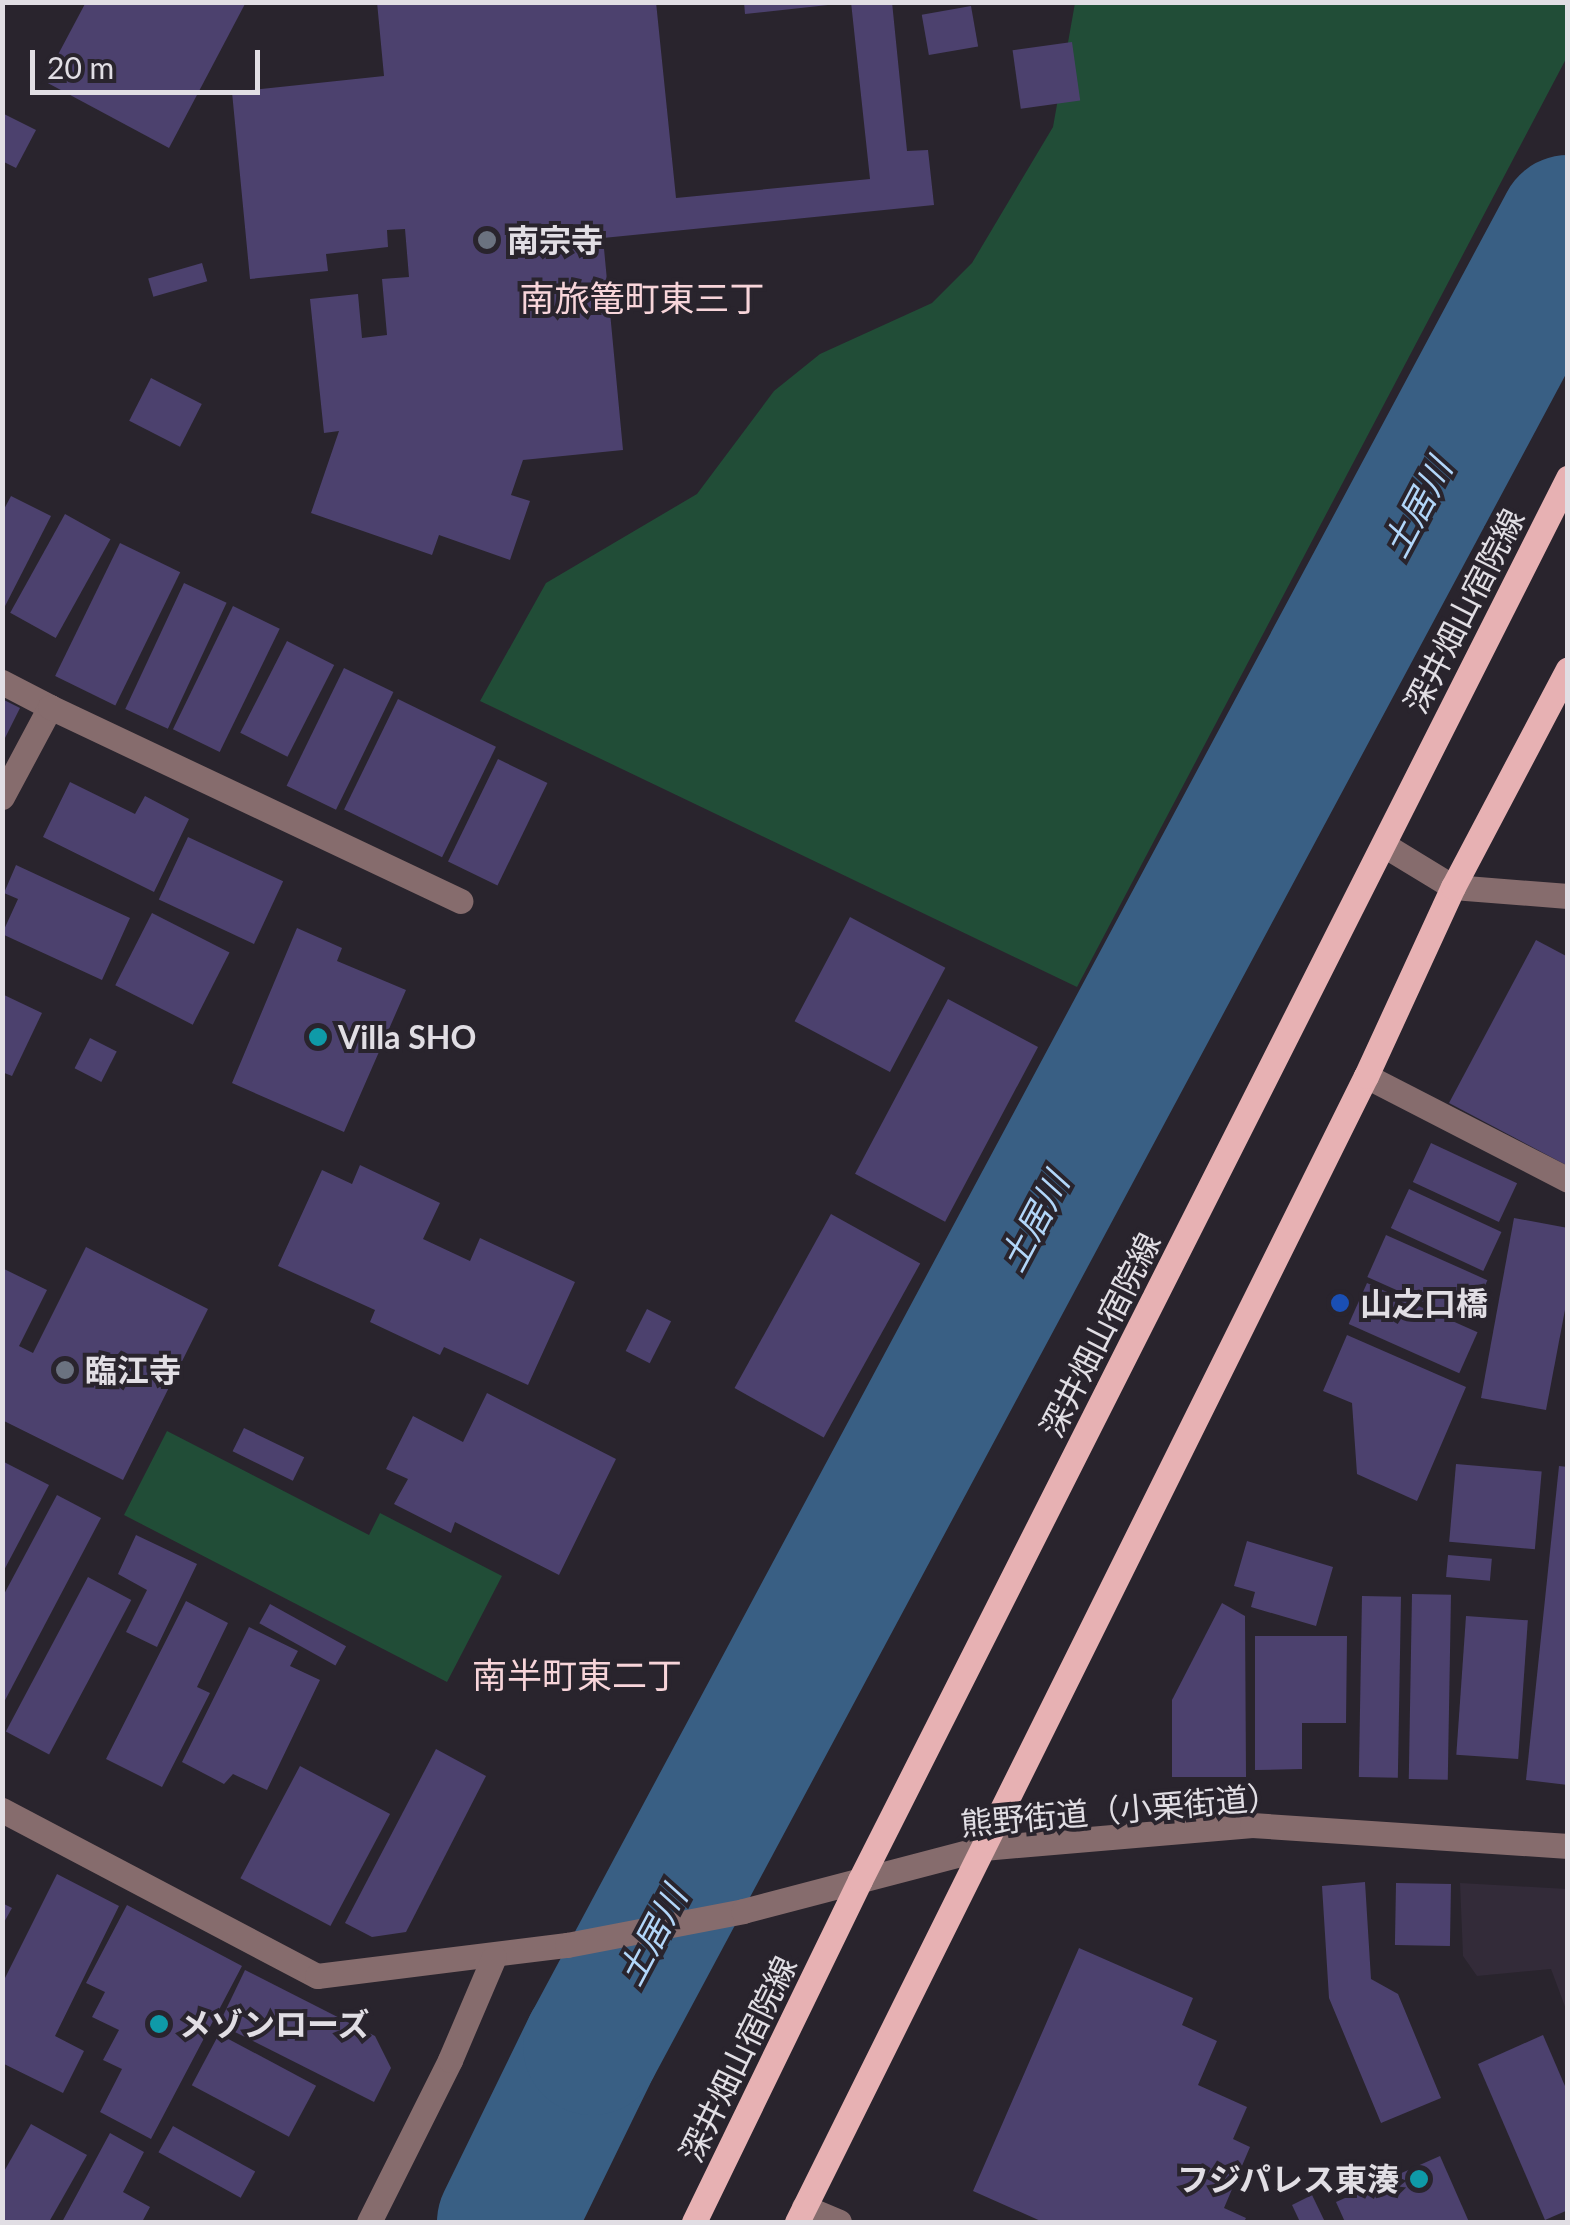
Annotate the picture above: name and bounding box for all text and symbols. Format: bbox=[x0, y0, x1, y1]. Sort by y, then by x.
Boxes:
scale bar bbox=[35, 30, 265, 92]
text: 20 m bbox=[47, 49, 114, 85]
place label: 南宗寺 bbox=[507, 221, 603, 259]
marker: 南宗寺 bbox=[476, 229, 498, 251]
district label: 南旅篭町東三丁 bbox=[520, 276, 764, 318]
water label: 土居川 bbox=[1373, 451, 1459, 563]
street label: 深井畑山宿院線 bbox=[1396, 502, 1532, 720]
place label: Villa SHO bbox=[338, 1018, 476, 1056]
marker: Villa SHO bbox=[307, 1026, 329, 1048]
water label: 土居川 bbox=[990, 1165, 1076, 1277]
street label: 深井畑山宿院線 bbox=[1032, 1226, 1168, 1444]
place label: 山之口橋 bbox=[1360, 1284, 1488, 1322]
marker: 山之口橋 bbox=[1329, 1292, 1351, 1314]
place label: 臨江寺 bbox=[85, 1351, 181, 1389]
marker: 臨江寺 bbox=[54, 1359, 76, 1381]
district label: 南半町東二丁 bbox=[472, 1653, 682, 1695]
street label: 熊野街道（小栗街道） bbox=[959, 1777, 1281, 1843]
water label: 土居川 bbox=[608, 1879, 694, 1991]
street label: 深井畑山宿院線 bbox=[672, 1950, 804, 2168]
place label: メゾンローズ bbox=[179, 2005, 371, 2043]
marker: メゾンローズ bbox=[148, 2013, 170, 2035]
place label: フジパレス東湊 bbox=[1175, 2160, 1399, 2198]
marker: フジパレス東湊 bbox=[1408, 2168, 1430, 2190]

